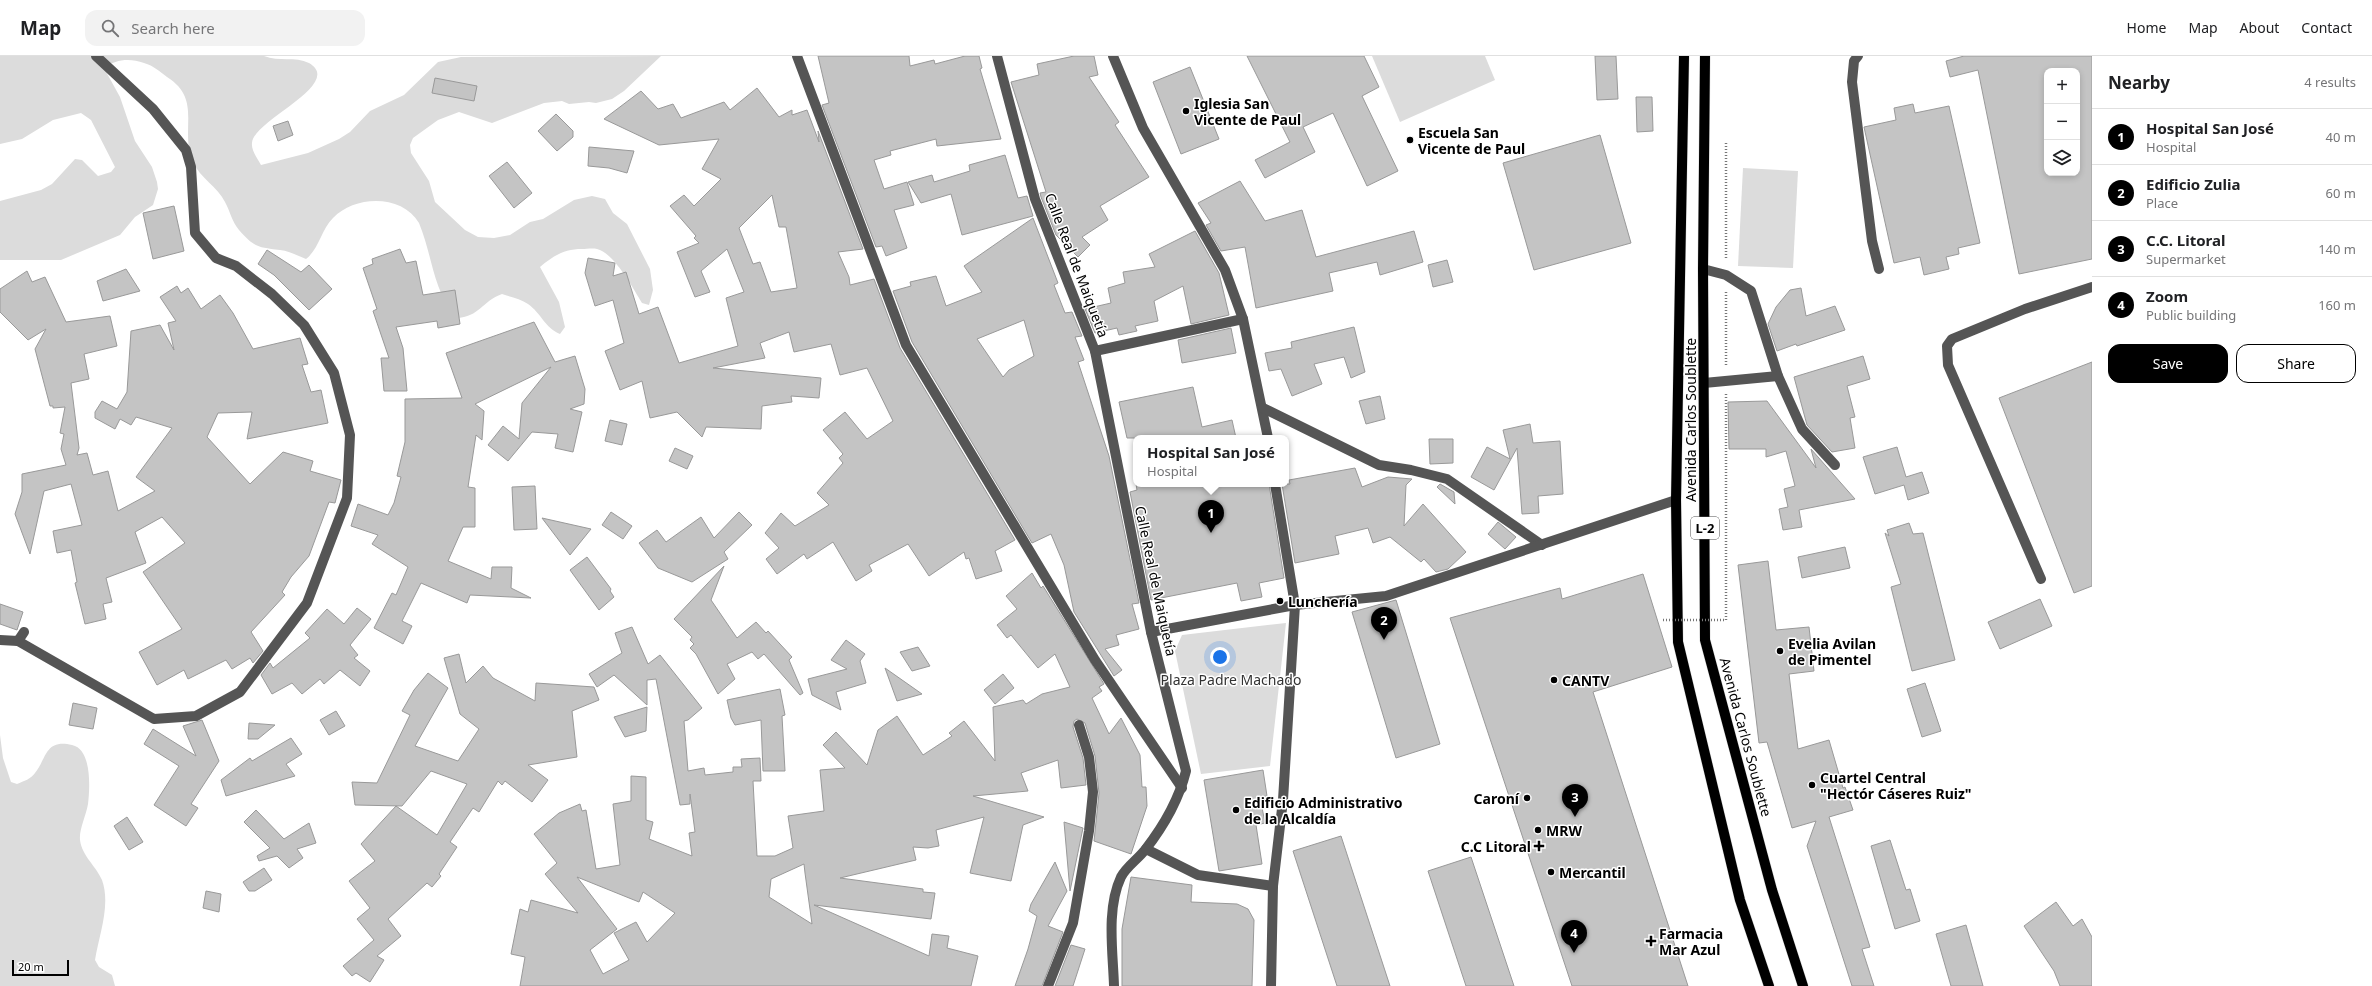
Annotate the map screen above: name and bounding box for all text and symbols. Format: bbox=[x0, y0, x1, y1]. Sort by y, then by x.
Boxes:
search box bbox=[85, 10, 365, 46]
text: Map bbox=[20, 15, 61, 41]
icon: search bbox=[99, 17, 121, 39]
text: Search here bbox=[131, 18, 215, 38]
text: Home bbox=[2127, 18, 2166, 37]
text: Map bbox=[2188, 18, 2218, 37]
text: About bbox=[2240, 18, 2279, 37]
text: Contact bbox=[2301, 18, 2352, 37]
map controls bbox=[2044, 68, 2080, 176]
button: + bbox=[2044, 68, 2080, 104]
text: Nearby bbox=[2108, 71, 2170, 94]
text: 4 results bbox=[2304, 73, 2356, 91]
place label: Iglesia San Vicente de Paul bbox=[1194, 94, 1301, 129]
button: − bbox=[2044, 104, 2080, 140]
marker: Iglesia San Vicente de Paul bbox=[1181, 106, 1191, 116]
text: Hospital San José bbox=[2146, 118, 2274, 138]
place label: Escuela San Vicente de Paul bbox=[1418, 123, 1525, 158]
text: 1 bbox=[2117, 128, 2125, 146]
text: 40 m bbox=[2326, 128, 2356, 146]
marker: Escuela San Vicente de Paul bbox=[1405, 135, 1415, 145]
text: Hospital bbox=[2146, 138, 2196, 156]
button: layers bbox=[2044, 140, 2080, 176]
text: Edificio Zulia bbox=[2146, 174, 2241, 194]
text: 2 bbox=[2117, 184, 2125, 202]
text: 60 m bbox=[2326, 184, 2356, 202]
street label: Calle Real de Maiquetía bbox=[1041, 190, 1113, 340]
text: Place bbox=[2146, 194, 2178, 212]
text: C.C. Litoral bbox=[2146, 230, 2225, 250]
text: 3 bbox=[2117, 240, 2125, 258]
text: 140 m bbox=[2318, 240, 2356, 258]
text: Supermarket bbox=[2146, 250, 2226, 268]
text: Zoom bbox=[2146, 286, 2188, 306]
text: 4 bbox=[2117, 296, 2125, 314]
text: 160 m bbox=[2318, 296, 2356, 314]
text: Public building bbox=[2146, 306, 2236, 324]
street label: Avenida Carlos Soublette bbox=[1681, 338, 1700, 502]
button: Save bbox=[2108, 344, 2228, 383]
button: Share bbox=[2236, 344, 2356, 383]
popup bbox=[1133, 435, 1289, 487]
text: Hospital San José bbox=[1147, 442, 1275, 462]
text: Hospital bbox=[1147, 462, 1197, 480]
pin: 1 bbox=[1198, 500, 1224, 533]
street label: Calle Real de Maiquetía bbox=[1131, 504, 1181, 658]
road number: L-2 bbox=[1691, 517, 1719, 539]
place label: Lunchería bbox=[1288, 592, 1358, 611]
marker: Lunchería bbox=[1275, 596, 1285, 606]
pin: 2 bbox=[1371, 607, 1397, 640]
place label: Evelia Avilan de Pimentel bbox=[1788, 634, 1876, 669]
marker: Evelia Avilan de Pimentel bbox=[1775, 646, 1785, 656]
your location bbox=[1210, 647, 1230, 667]
street label: Avenida Carlos Soublette bbox=[1716, 655, 1776, 819]
park label: Plaza Padre Machado bbox=[1161, 670, 1301, 689]
place label: CANTV bbox=[1562, 671, 1610, 690]
marker: CANTV bbox=[1549, 675, 1559, 685]
place label: Cuartel Central "Hectór Cáseres Ruiz" bbox=[1820, 768, 1972, 803]
marker: Cuartel Central "Hectór Cáseres Ruiz" bbox=[1807, 780, 1817, 790]
pin: 3 bbox=[1562, 784, 1588, 817]
place label: Caroní bbox=[1474, 789, 1520, 808]
place label: Edificio Administrativo de la Alcaldía bbox=[1244, 793, 1403, 828]
marker: Caroní bbox=[1522, 793, 1532, 803]
marker: Edificio Administrativo de la Alcaldía bbox=[1231, 805, 1241, 815]
place label: MRW bbox=[1546, 821, 1582, 840]
marker: MRW bbox=[1533, 825, 1543, 835]
place label: C.C Litoral bbox=[1461, 837, 1531, 856]
marker: C.C Litoral bbox=[1534, 841, 1544, 851]
place label: Mercantil bbox=[1559, 863, 1626, 882]
marker: Mercantil bbox=[1546, 867, 1556, 877]
pin: 4 bbox=[1561, 920, 1587, 953]
place label: Farmacia Mar Azul bbox=[1659, 924, 1723, 959]
marker: Farmacia Mar Azul bbox=[1646, 936, 1656, 946]
scale bar bbox=[12, 958, 69, 977]
text: 20 m bbox=[18, 959, 44, 974]

